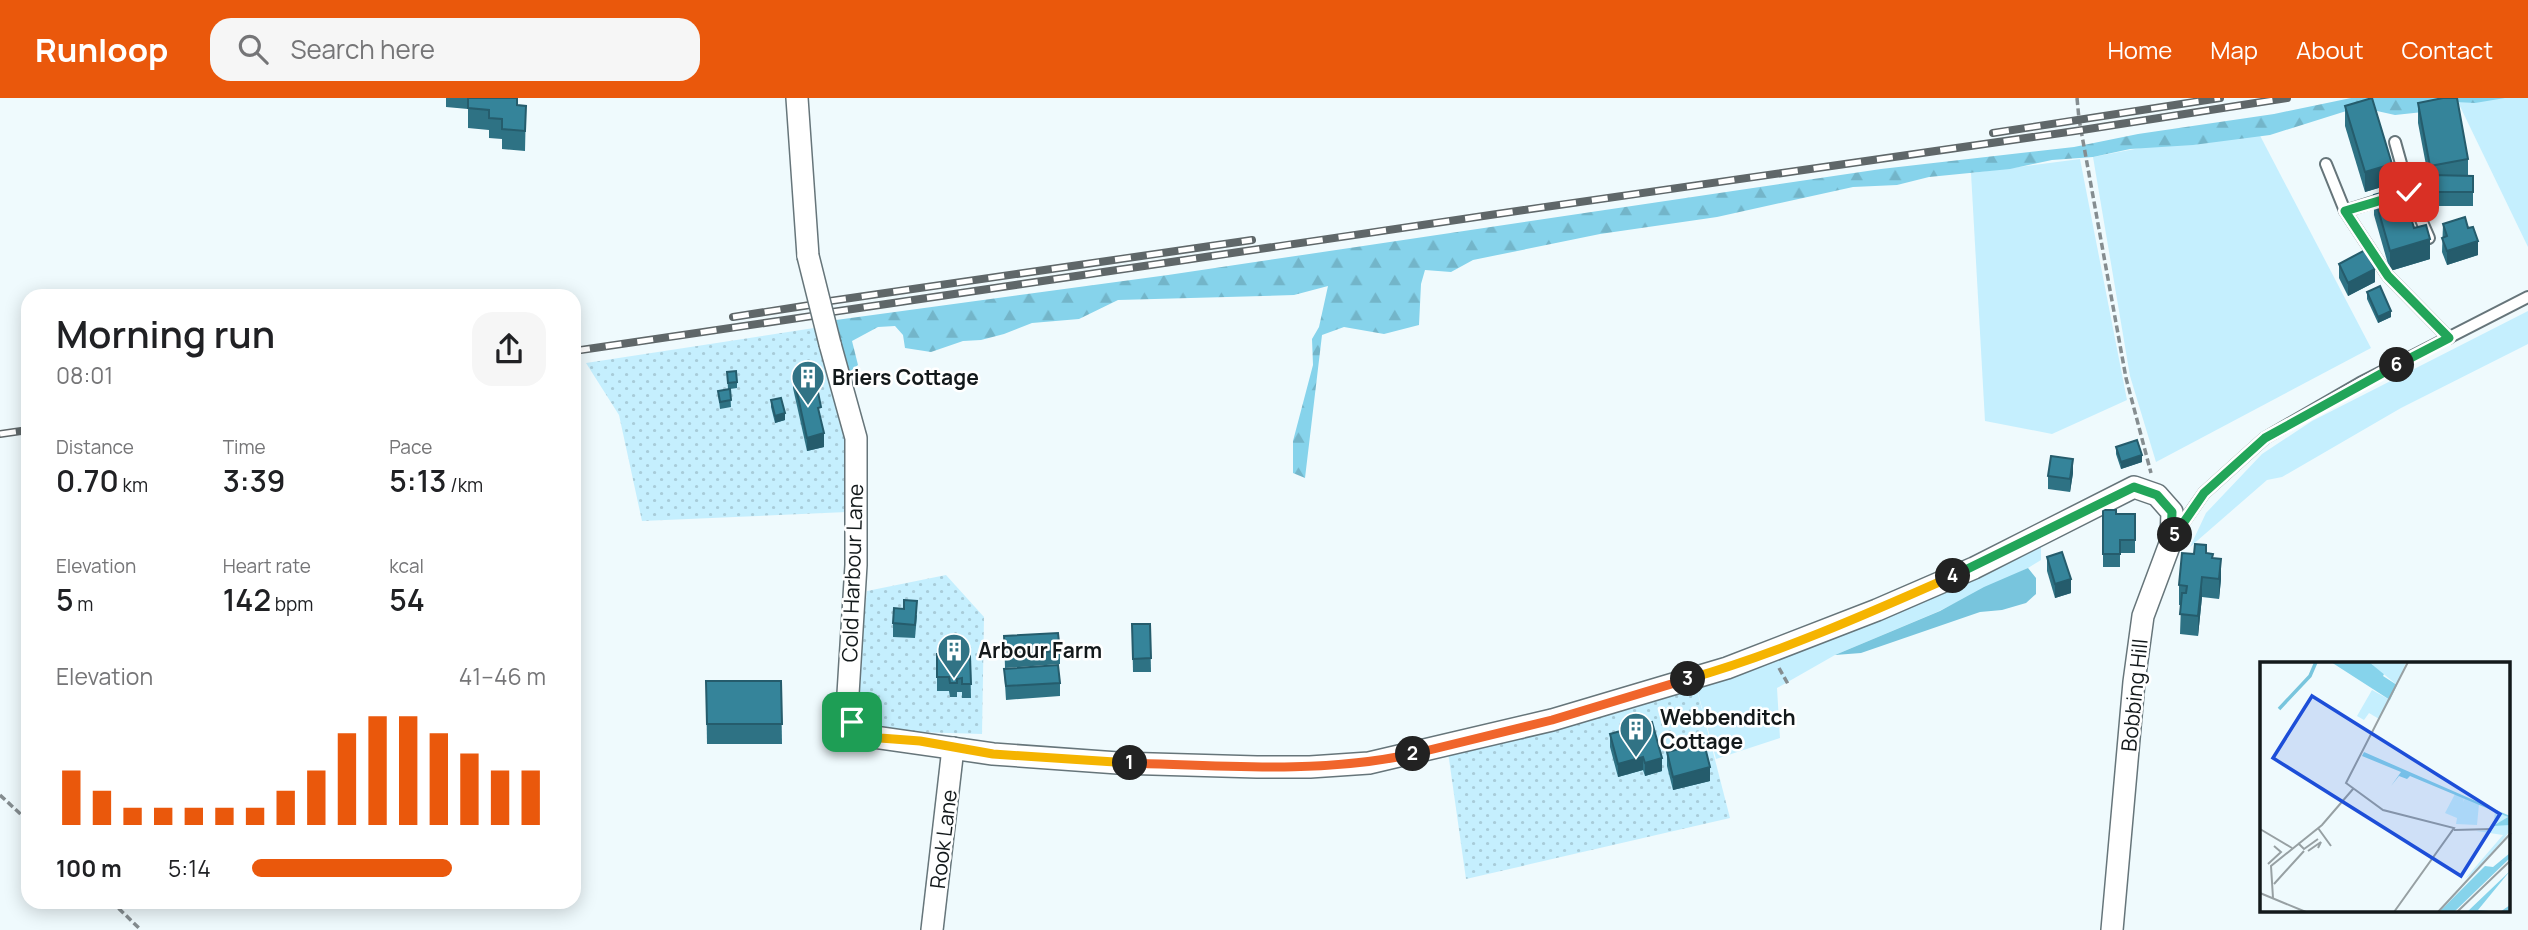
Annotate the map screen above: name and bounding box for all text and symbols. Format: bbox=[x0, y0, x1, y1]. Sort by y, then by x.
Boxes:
search box bbox=[210, 18, 700, 81]
text: Runloop bbox=[35, 27, 168, 72]
icon: search bbox=[234, 30, 272, 68]
text: Search here bbox=[290, 31, 435, 67]
text: Home bbox=[2107, 33, 2172, 66]
text: Map bbox=[2210, 33, 2258, 66]
text: About bbox=[2296, 33, 2364, 66]
text: Contact bbox=[2402, 33, 2493, 66]
pin bbox=[2379, 162, 2439, 222]
icon: check bbox=[2390, 173, 2428, 211]
text: Morning run bbox=[56, 307, 275, 359]
button: share bbox=[472, 312, 546, 386]
pin: 6 bbox=[2380, 348, 2414, 382]
text: 6 bbox=[2391, 351, 2402, 377]
building icon: Briers Cottage bbox=[789, 358, 827, 407]
text: 08:01 bbox=[56, 359, 113, 391]
place label: Briers Cottage bbox=[832, 363, 979, 391]
text: Distance bbox=[56, 434, 134, 460]
text: Time bbox=[223, 434, 266, 460]
text: Pace bbox=[389, 434, 432, 460]
text: 0.70 bbox=[56, 460, 119, 501]
text: 3:39 bbox=[223, 460, 285, 501]
text: 5:13 bbox=[389, 460, 447, 501]
text: km bbox=[119, 472, 148, 498]
text: /km bbox=[447, 472, 483, 498]
street label: Cold Harbour Lane bbox=[835, 483, 869, 663]
pin: 5 bbox=[2158, 518, 2192, 552]
text: 5 bbox=[2169, 521, 2180, 547]
text: Elevation bbox=[56, 553, 136, 579]
text: Heart rate bbox=[223, 553, 311, 579]
text: kcal bbox=[389, 553, 424, 579]
pin: 4 bbox=[1936, 559, 1970, 594]
text: 4 bbox=[1947, 562, 1958, 588]
text: 5 bbox=[56, 579, 74, 620]
text: 142 bbox=[223, 579, 271, 620]
text: 54 bbox=[389, 579, 425, 620]
text: m bbox=[74, 591, 93, 617]
text: bpm bbox=[271, 591, 313, 617]
building icon: Arbour Farm bbox=[935, 631, 973, 680]
place label: Arbour Farm bbox=[978, 636, 1102, 664]
street label: Bobbing Hill bbox=[2114, 637, 2154, 753]
text: Elevation bbox=[56, 660, 153, 692]
text: 41–46 m bbox=[459, 660, 546, 692]
pin: 3 bbox=[1670, 662, 1706, 696]
inset map bbox=[2260, 662, 2510, 912]
text: 3 bbox=[1682, 665, 1693, 691]
pin bbox=[822, 692, 882, 752]
icon: arrive bbox=[833, 703, 871, 741]
place label: Webbenditch Cottage bbox=[1660, 703, 1796, 755]
building icon: Webbenditch Cottage bbox=[1617, 710, 1655, 759]
pin: 2 bbox=[1396, 736, 1430, 772]
text: 2 bbox=[1407, 740, 1418, 766]
pin: 1 bbox=[1112, 746, 1148, 780]
text: 1 bbox=[1125, 749, 1134, 775]
street label: Rook Lane bbox=[923, 788, 963, 890]
text: 100 m bbox=[56, 852, 122, 884]
text: 5:14 bbox=[168, 852, 211, 884]

